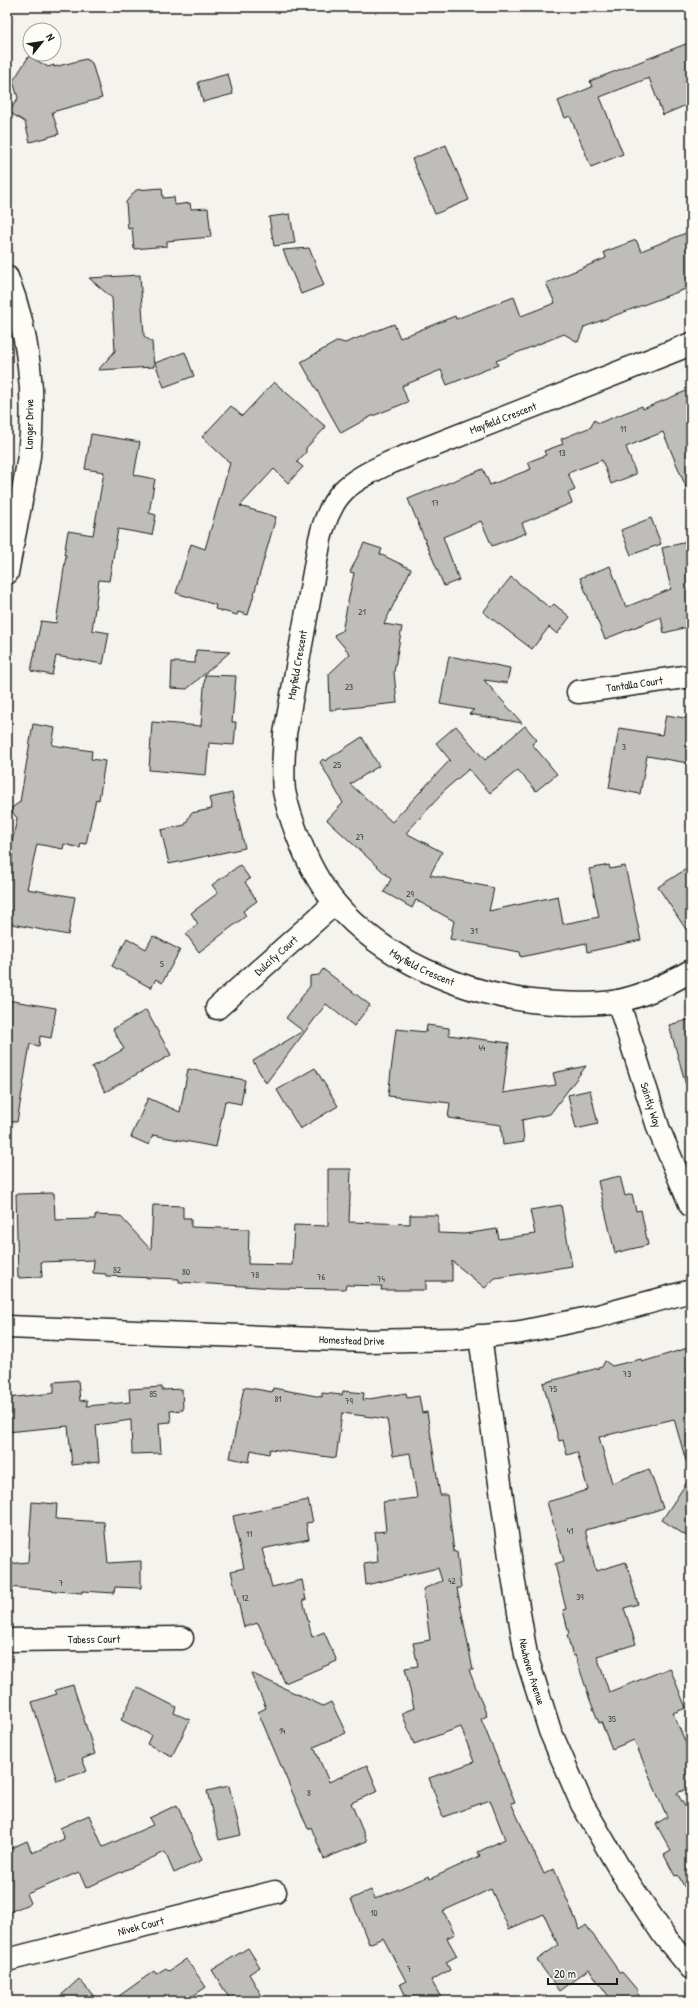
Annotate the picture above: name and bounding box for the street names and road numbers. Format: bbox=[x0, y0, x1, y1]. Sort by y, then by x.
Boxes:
street label: Langer Drive bbox=[22, 398, 36, 449]
street label: Mayfield Crescent bbox=[468, 399, 539, 437]
street label: Mayfield Crescent bbox=[284, 629, 310, 701]
street label: Tantalla Court bbox=[605, 673, 664, 695]
street label: Dulcify Court bbox=[251, 932, 301, 978]
street label: Mayfield Crescent bbox=[387, 945, 457, 989]
street label: Saintly Way bbox=[637, 1081, 665, 1129]
street label: Homestead Drive bbox=[319, 1332, 385, 1348]
street label: Tabess Court bbox=[68, 1632, 120, 1646]
street label: Newhaven Avenue bbox=[516, 1637, 549, 1707]
street label: Nivek Court bbox=[116, 1913, 166, 1939]

